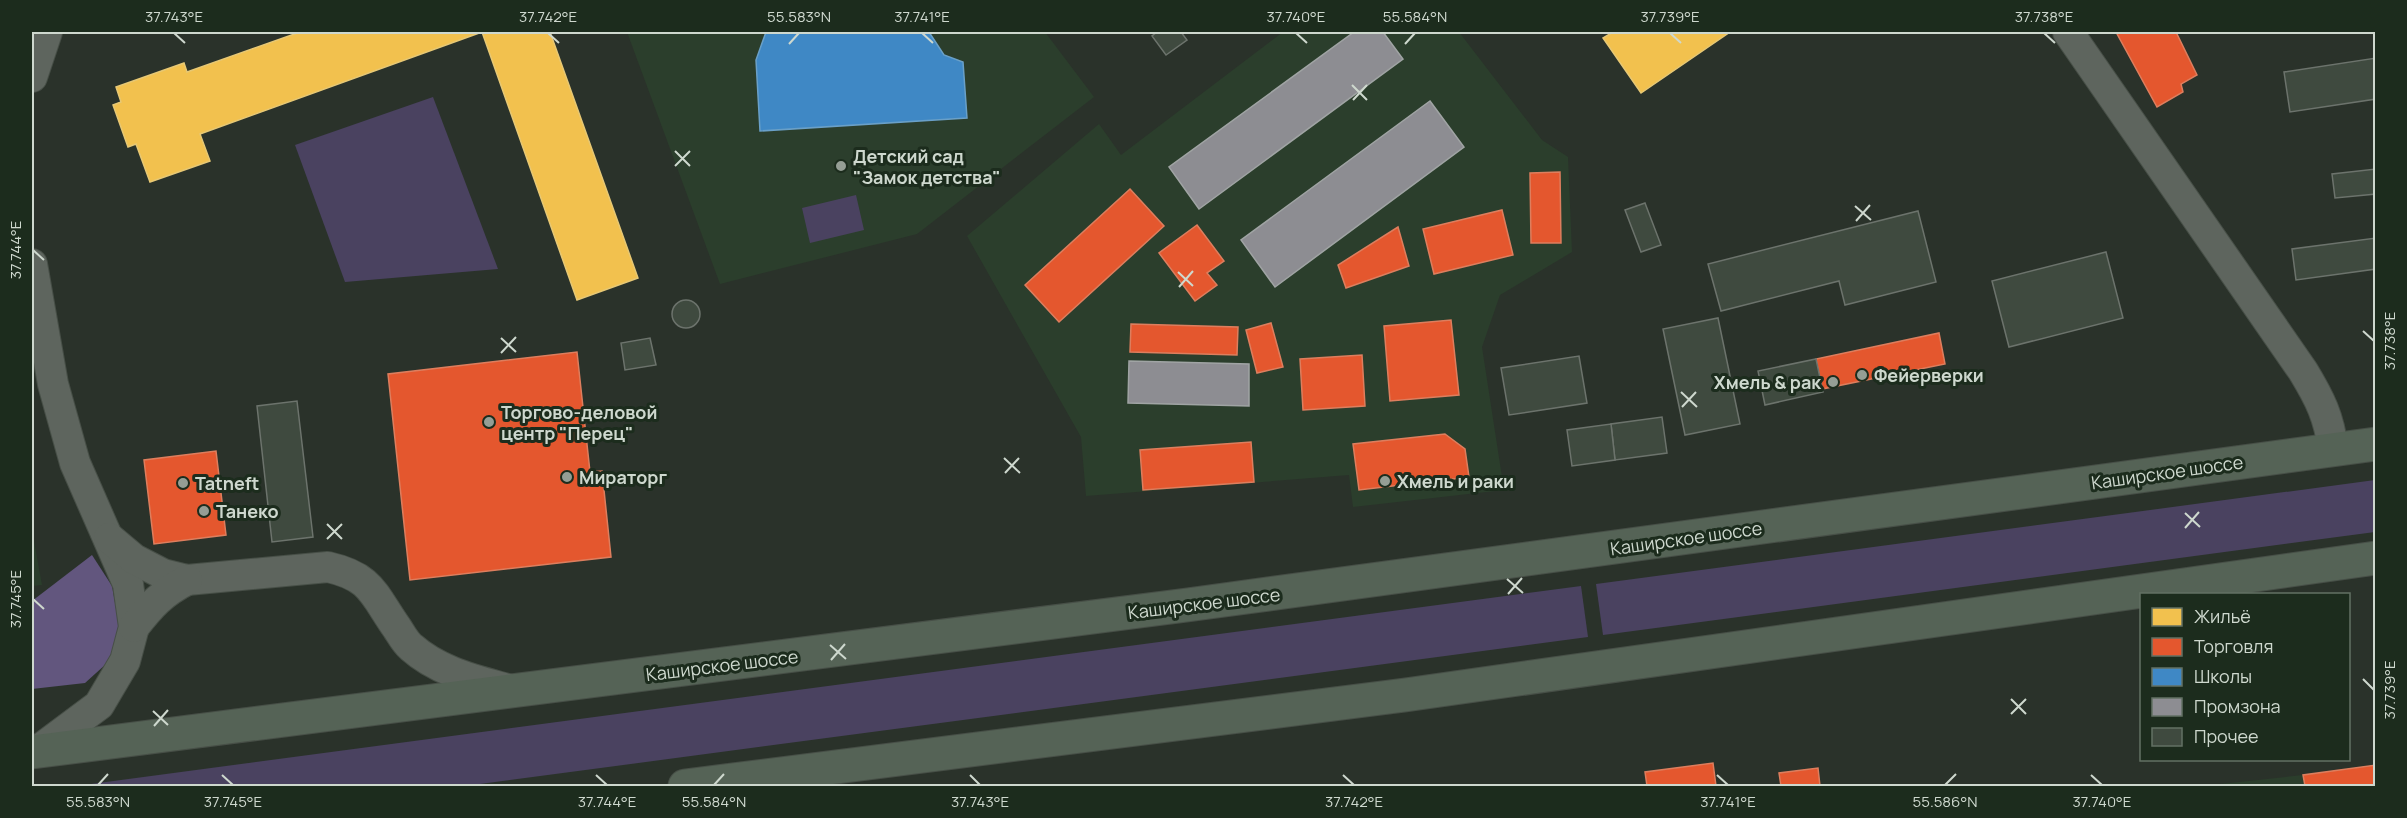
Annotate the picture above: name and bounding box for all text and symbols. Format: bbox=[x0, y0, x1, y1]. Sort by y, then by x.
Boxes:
text: 37.743°E bbox=[145, 6, 203, 27]
text: 37.742°E bbox=[519, 6, 577, 27]
text: 55.583°N bbox=[767, 6, 831, 27]
text: 37.741°E bbox=[894, 6, 950, 27]
text: 37.740°E bbox=[1267, 6, 1325, 27]
text: 55.584°N bbox=[1383, 6, 1447, 27]
text: 37.739°E bbox=[1640, 6, 1700, 27]
text: 37.738°E bbox=[2015, 6, 2073, 27]
place label: Детский сад "Замок детства" bbox=[853, 144, 1001, 189]
marker: Детский сад "Замок детства" bbox=[834, 159, 848, 173]
text: 37.744°E bbox=[5, 221, 26, 279]
text: 37.738°E bbox=[2379, 312, 2400, 370]
place label: Фейерверки bbox=[1874, 363, 1984, 387]
marker: Фейерверки bbox=[1855, 368, 1869, 382]
place label: Хмель & рак bbox=[1714, 370, 1822, 394]
marker: Хмель & рак bbox=[1826, 375, 1840, 389]
place label: Торгово-деловой центр "Перец" bbox=[501, 400, 657, 445]
marker: Торгово-деловой центр "Перец" bbox=[482, 415, 496, 429]
street label: Каширское шоссе bbox=[2089, 449, 2245, 495]
place label: Мираторг bbox=[579, 465, 667, 489]
place label: Хмель и раки bbox=[1397, 469, 1514, 493]
marker: Мираторг bbox=[560, 470, 574, 484]
place label: Tatneft bbox=[195, 471, 259, 495]
marker: Хмель и раки bbox=[1378, 474, 1392, 488]
marker: Tatneft bbox=[176, 476, 190, 490]
place label: Танеко bbox=[216, 499, 279, 523]
marker: Танеко bbox=[197, 504, 211, 518]
street label: Каширское шоссе bbox=[1608, 515, 1764, 561]
text: 37.745°E bbox=[5, 570, 26, 628]
street label: Каширское шоссе bbox=[1127, 582, 1281, 624]
legend bbox=[2140, 593, 2350, 761]
text: Жильё bbox=[2194, 604, 2251, 628]
text: Торговля bbox=[2194, 634, 2273, 658]
street label: Каширское шоссе bbox=[645, 644, 799, 686]
text: 37.739°E bbox=[2379, 660, 2400, 720]
text: Школы bbox=[2194, 664, 2252, 688]
text: Промзона bbox=[2194, 694, 2281, 718]
text: Прочее bbox=[2194, 724, 2259, 748]
text: 55.583°N bbox=[66, 791, 130, 812]
text: 37.745°E bbox=[204, 791, 262, 812]
text: 37.744°E bbox=[578, 791, 636, 812]
text: 55.584°N bbox=[682, 791, 746, 812]
text: 37.743°E bbox=[951, 791, 1009, 812]
text: 37.742°E bbox=[1325, 791, 1383, 812]
text: 37.741°E bbox=[1700, 791, 1756, 812]
text: 55.586°N bbox=[1913, 791, 1977, 812]
text: 37.740°E bbox=[2073, 791, 2131, 812]

